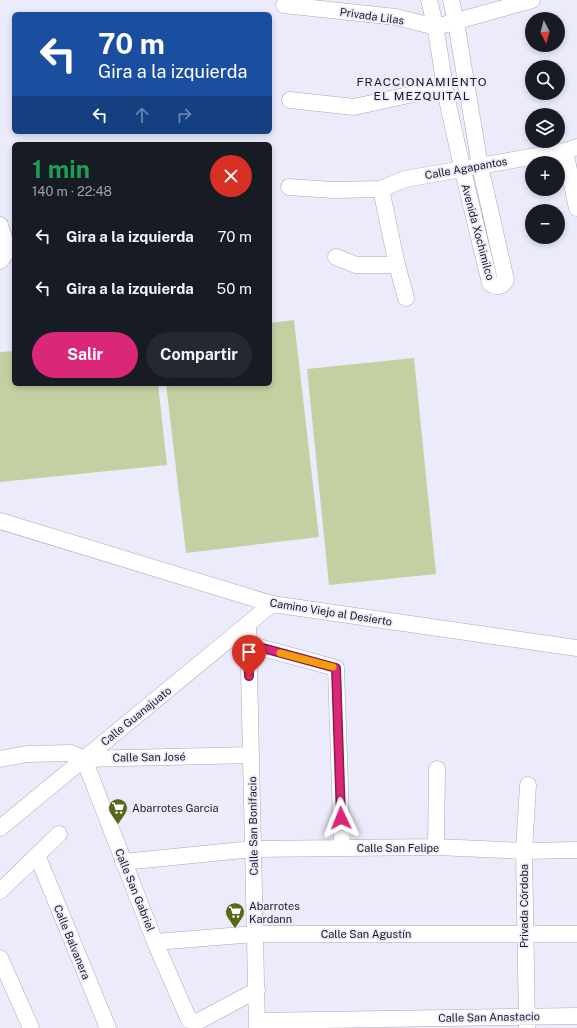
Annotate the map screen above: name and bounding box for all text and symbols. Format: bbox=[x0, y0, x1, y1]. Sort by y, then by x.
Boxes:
street label: Privada Lilas bbox=[339, 6, 405, 27]
north arrow bbox=[525, 12, 565, 52]
map controls bbox=[525, 12, 565, 244]
text: 70 m bbox=[98, 27, 165, 60]
icon: left bbox=[32, 28, 84, 80]
button: search bbox=[525, 60, 565, 100]
text: Gira a la izquierda bbox=[98, 61, 247, 82]
district label: FRACCIONAMIENTO EL MEZQUITAL bbox=[356, 75, 488, 103]
icon: left bbox=[89, 104, 111, 126]
icon: ahead bbox=[131, 104, 153, 126]
icon: right bbox=[173, 104, 195, 126]
button: layers bbox=[525, 108, 565, 148]
text: 1 min bbox=[32, 155, 90, 183]
button: close bbox=[210, 155, 252, 197]
street label: Calle Agapantos bbox=[424, 155, 509, 181]
button: + bbox=[525, 156, 565, 196]
street label: Avenida Xochimilco bbox=[459, 182, 497, 282]
text: 140 m · 22:48 bbox=[32, 184, 112, 199]
button: − bbox=[525, 204, 565, 244]
icon: left bbox=[32, 225, 54, 247]
text: Gira a la izquierda bbox=[66, 228, 194, 245]
text: 70 m bbox=[217, 228, 252, 245]
icon: left bbox=[32, 277, 54, 299]
text: Gira a la izquierda bbox=[66, 280, 194, 297]
text: 50 m bbox=[217, 280, 252, 297]
button: Salir bbox=[32, 332, 138, 378]
button: Compartir bbox=[146, 332, 252, 378]
street label: Camino Viejo al Desierto bbox=[269, 596, 393, 628]
pin bbox=[232, 635, 266, 676]
icon: arrive bbox=[238, 641, 260, 663]
street label: Calle Guanajuato bbox=[98, 684, 174, 748]
street label: Calle San José bbox=[112, 750, 186, 764]
street label: Calle San Bonifacio bbox=[246, 776, 260, 876]
supermarket icon: Abarrotes Garcia bbox=[107, 797, 129, 825]
position arrow bbox=[320, 797, 362, 839]
place label: Abarrotes Garcia bbox=[132, 802, 218, 814]
street label: Calle San Felipe bbox=[357, 842, 439, 854]
street label: Calle San Gabriel bbox=[113, 847, 157, 933]
street label: Privada Córdoba bbox=[518, 864, 530, 948]
place label: Abarrotes Kardann bbox=[249, 900, 300, 925]
supermarket icon: Abarrotes Kardann bbox=[224, 901, 246, 929]
street label: Calle Balvanera bbox=[52, 903, 92, 981]
street label: Calle San Agustín bbox=[321, 928, 411, 940]
street label: Calle San Anastacio bbox=[438, 1010, 540, 1024]

